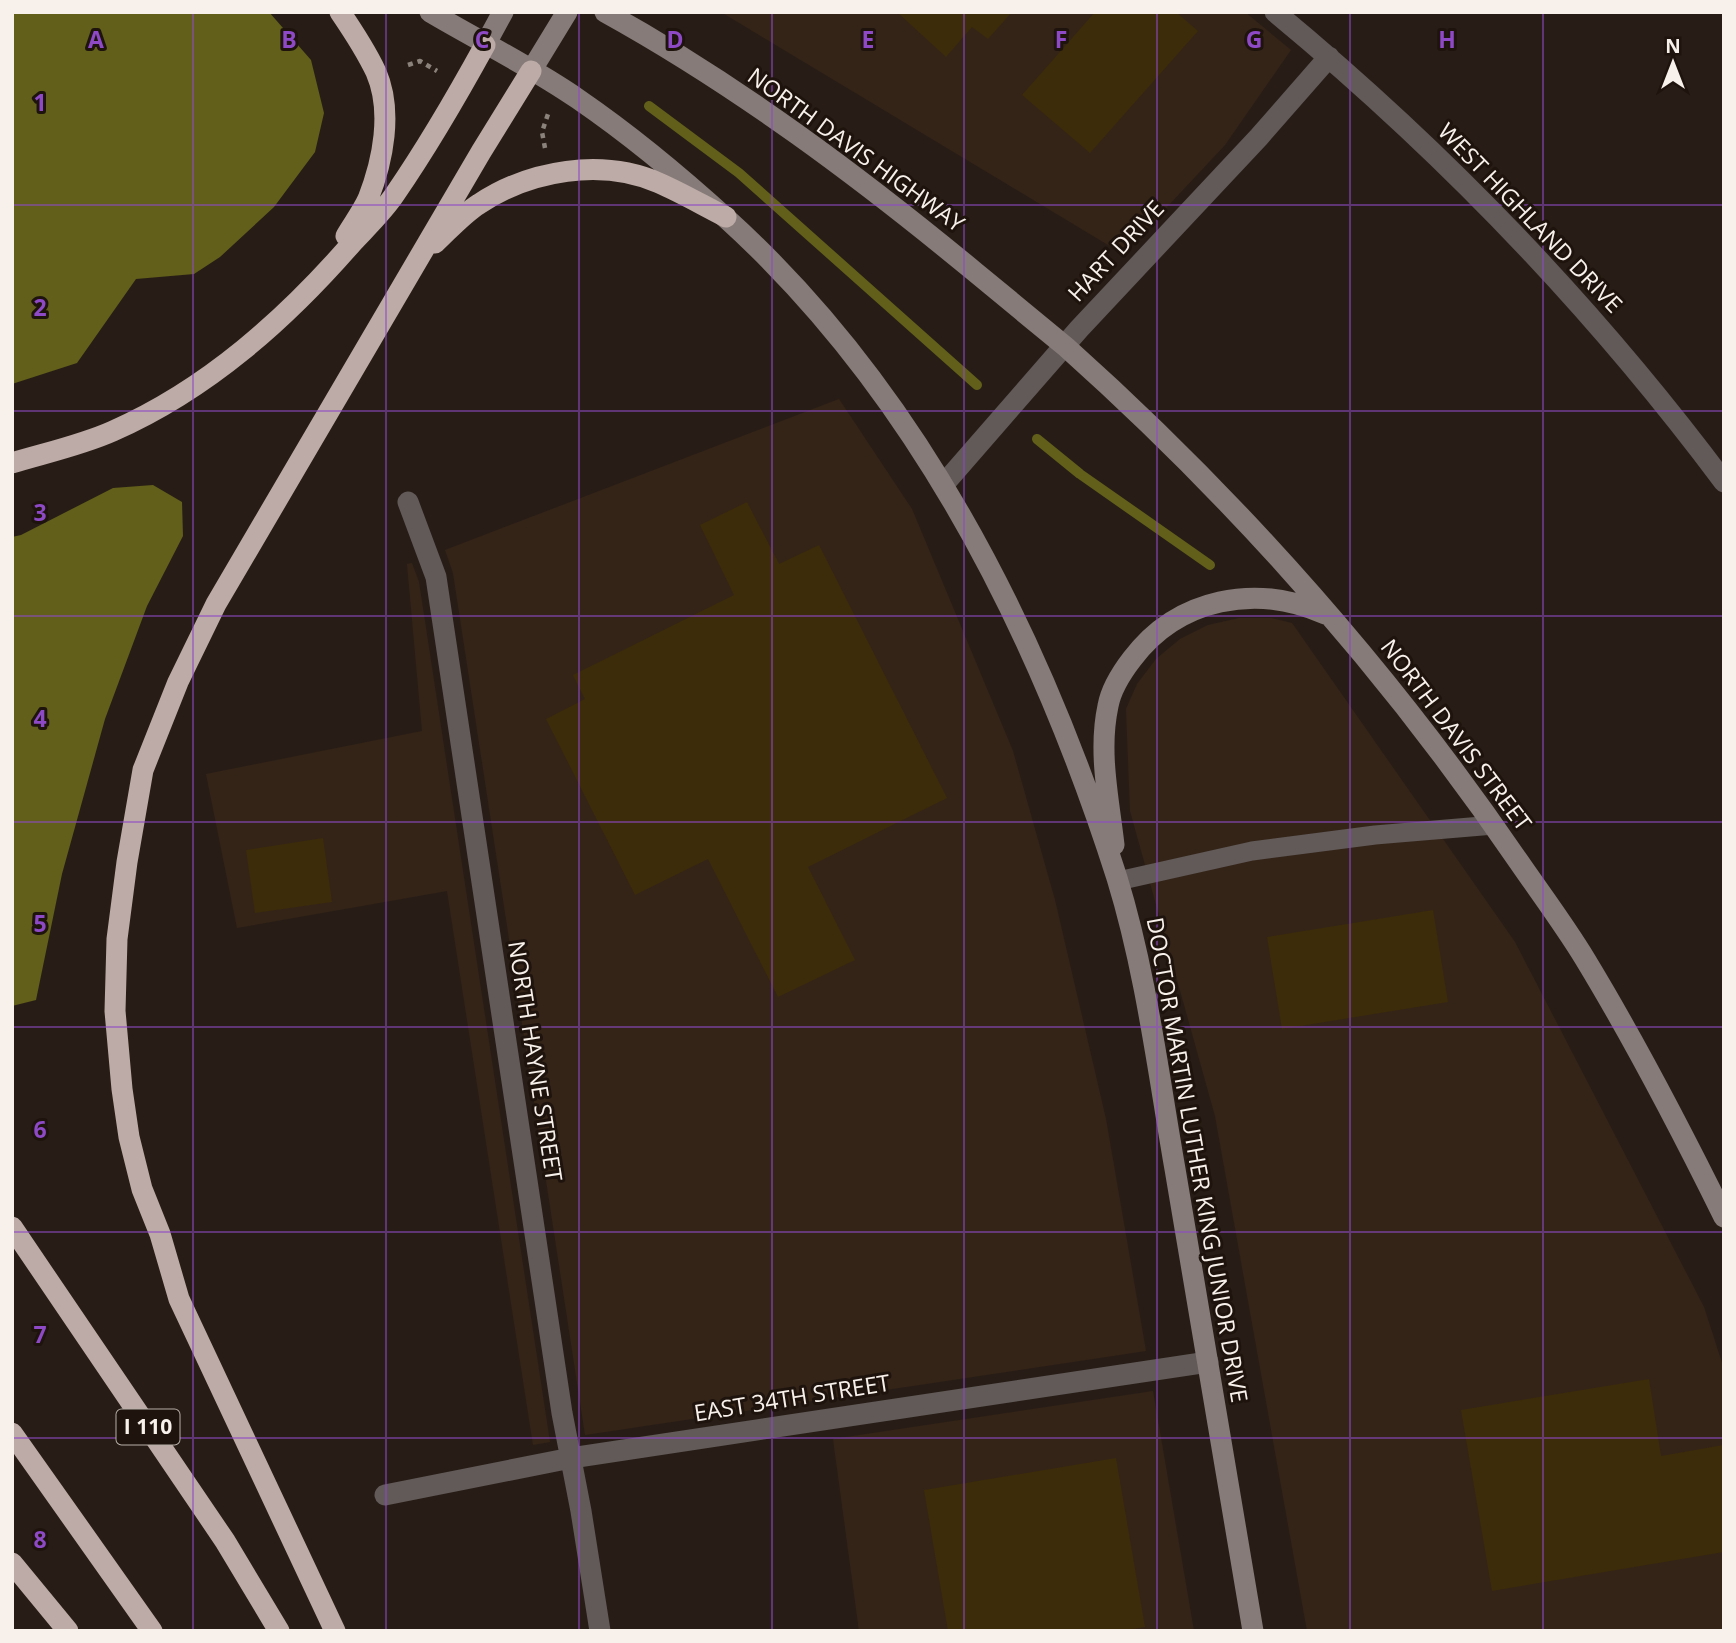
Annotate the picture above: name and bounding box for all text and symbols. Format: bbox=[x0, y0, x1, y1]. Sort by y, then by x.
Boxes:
text: A bbox=[88, 23, 104, 55]
text: B bbox=[281, 23, 297, 55]
text: C bbox=[475, 23, 489, 55]
text: D bbox=[666, 23, 684, 55]
text: E bbox=[862, 23, 874, 55]
text: F bbox=[1055, 23, 1067, 55]
text: G bbox=[1246, 23, 1262, 55]
text: H bbox=[1438, 23, 1456, 55]
north arrow bbox=[1638, 28, 1708, 98]
text: N bbox=[1665, 33, 1681, 59]
street label: NORTH DAVIS HIGHWAY bbox=[742, 60, 972, 239]
text: 1 bbox=[33, 86, 47, 118]
street label: WEST HIGHLAND DRIVE bbox=[1431, 115, 1630, 319]
street label: HART DRIVE bbox=[1060, 193, 1171, 308]
text: 2 bbox=[33, 291, 47, 323]
text: 3 bbox=[33, 496, 47, 528]
street label: NORTH DAVIS STREET bbox=[1374, 632, 1540, 837]
text: 4 bbox=[33, 702, 47, 734]
text: 5 bbox=[33, 907, 47, 939]
street label: DOCTOR MARTIN LUTHER KING JUNIOR DRIVE bbox=[1140, 915, 1256, 1405]
street label: NORTH HAYNE STREET bbox=[501, 938, 571, 1184]
text: 6 bbox=[33, 1113, 47, 1145]
text: 7 bbox=[33, 1318, 47, 1350]
street label: EAST 34TH STREET bbox=[691, 1366, 893, 1428]
road number: I 110 bbox=[116, 1410, 180, 1444]
text: 8 bbox=[33, 1523, 47, 1555]

